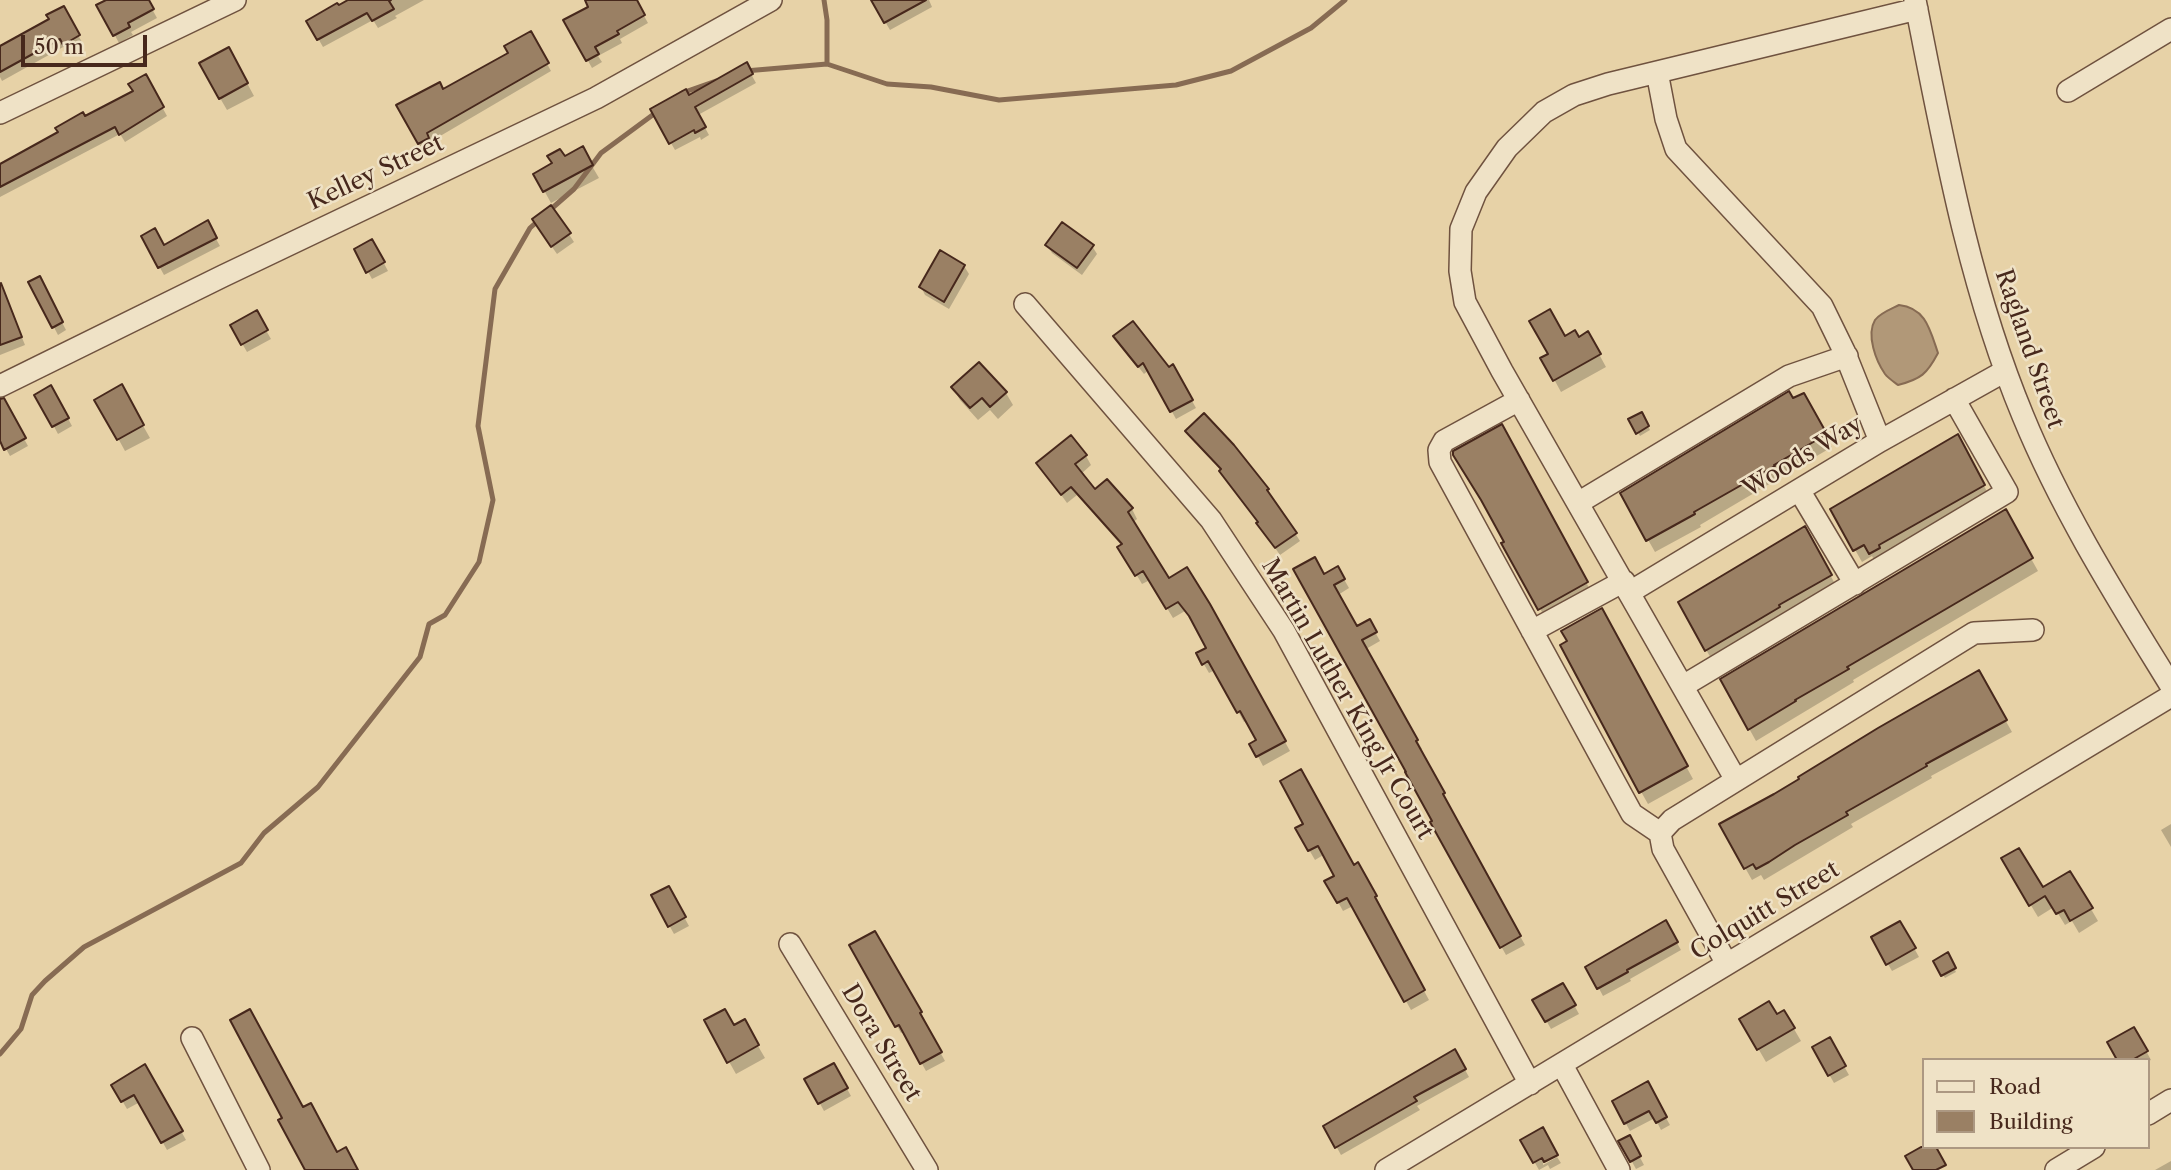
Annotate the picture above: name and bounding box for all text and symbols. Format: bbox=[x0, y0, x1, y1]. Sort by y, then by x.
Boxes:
scale bar bbox=[24, 21, 150, 65]
text: 50 m bbox=[34, 34, 84, 59]
street label: Kelley Street bbox=[304, 129, 448, 217]
street label: Ragland Street bbox=[1988, 266, 2070, 432]
street label: Woods Way bbox=[1738, 410, 1868, 504]
street label: Martin Luther King Jr Court bbox=[1255, 553, 1439, 845]
street label: Colquitt Street bbox=[1685, 855, 1845, 967]
street label: Dora Street bbox=[835, 979, 927, 1107]
legend bbox=[1923, 1058, 2150, 1149]
text: Road bbox=[1989, 1074, 2041, 1099]
text: Building bbox=[1989, 1109, 2073, 1134]

